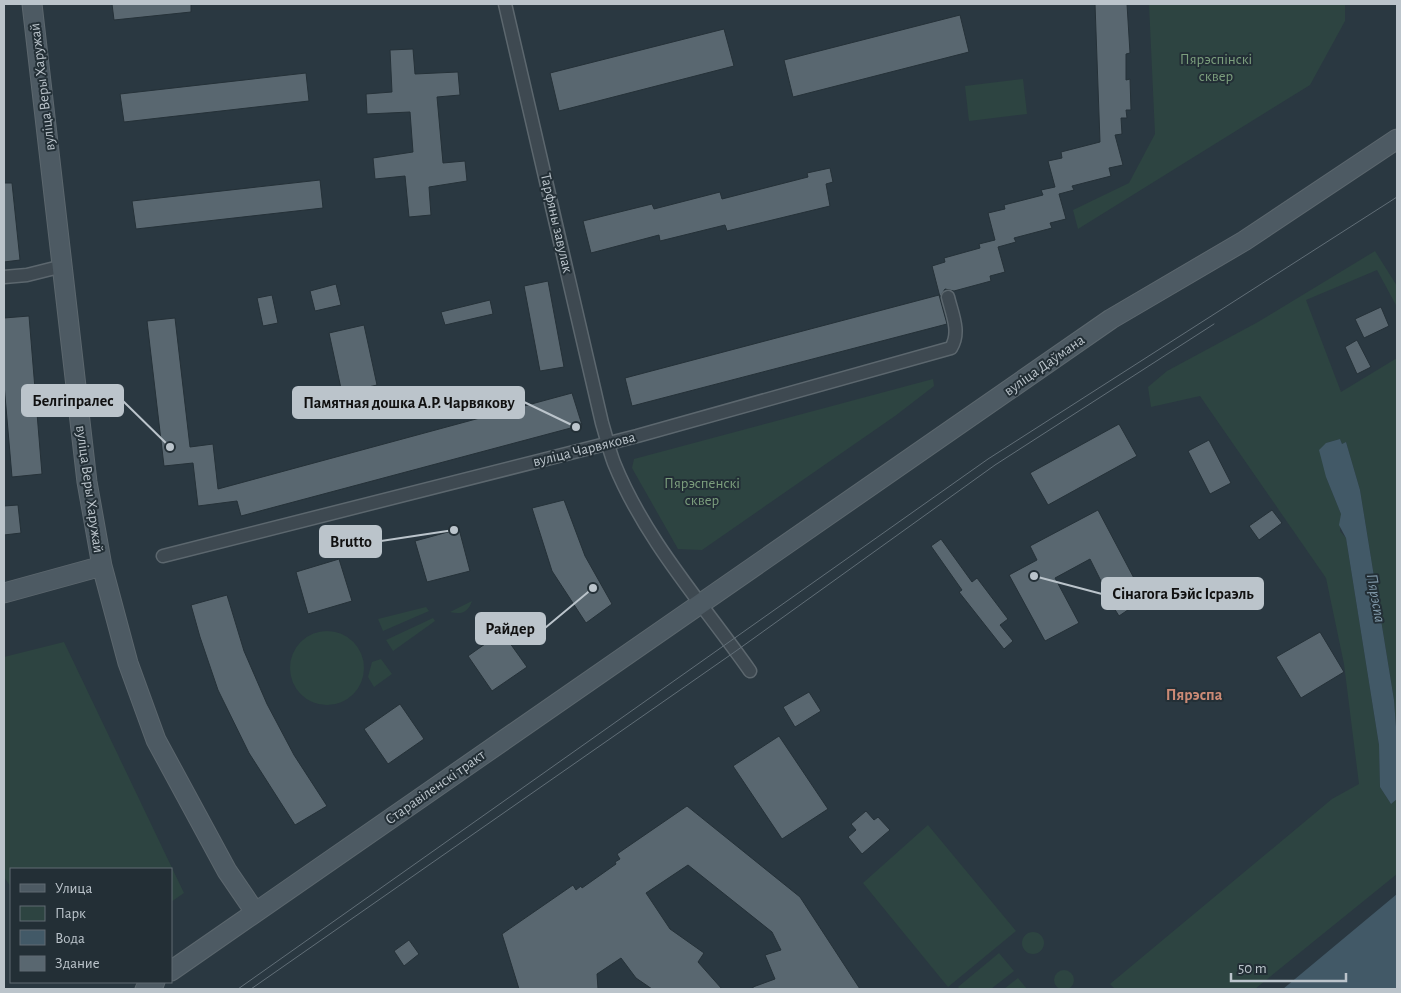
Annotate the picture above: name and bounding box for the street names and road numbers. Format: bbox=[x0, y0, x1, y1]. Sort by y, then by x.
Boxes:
street label: вуліца Веры Харужай bbox=[27, 22, 58, 152]
street label: Тарфяны завулак bbox=[538, 172, 575, 275]
street label: вуліца Даўмана bbox=[1001, 332, 1087, 399]
street label: вуліца Веры Харужай bbox=[73, 424, 106, 554]
street label: вуліца Чарвякова bbox=[531, 429, 637, 469]
street label: Старавіленскі тракт bbox=[383, 747, 488, 827]

